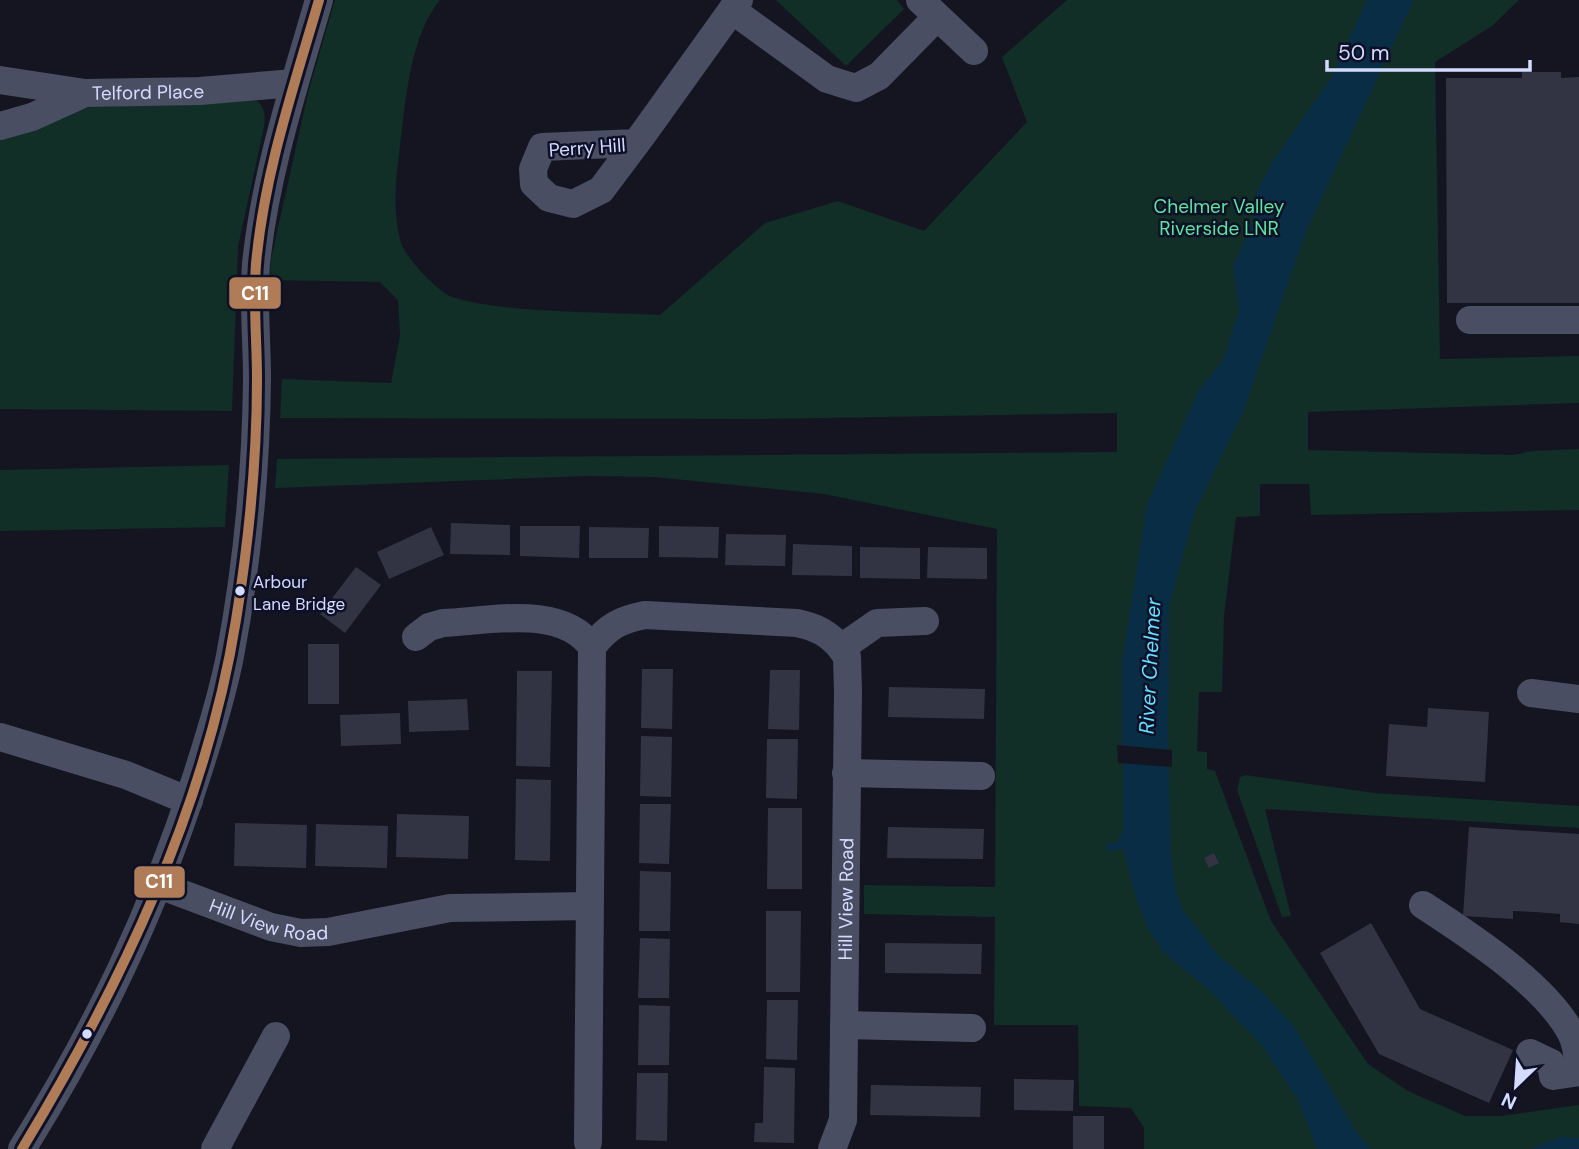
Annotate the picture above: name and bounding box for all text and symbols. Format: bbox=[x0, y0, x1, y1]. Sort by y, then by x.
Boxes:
scale bar bbox=[1327, 28, 1530, 72]
text: 50 m bbox=[1338, 39, 1389, 67]
street label: Telford Place bbox=[92, 79, 204, 106]
street label: Perry Hill bbox=[548, 132, 626, 163]
park label: Chelmer Valley Riverside LNR bbox=[1154, 194, 1285, 241]
line badge: C11 bbox=[228, 276, 282, 310]
text: C11 bbox=[241, 281, 269, 306]
place label: Arbour Lane Bridge bbox=[253, 571, 345, 615]
marker: Arbour Lane Bridge bbox=[233, 584, 247, 598]
water label: River Chelmer bbox=[1132, 596, 1168, 735]
street label: Hill View Road bbox=[833, 838, 859, 960]
line badge: C11 bbox=[133, 865, 186, 899]
text: C11 bbox=[145, 869, 173, 894]
street label: Hill View Road bbox=[206, 893, 329, 947]
unlabelled marker bbox=[80, 1027, 94, 1041]
north arrow bbox=[1481, 1051, 1551, 1121]
text: N bbox=[1497, 1087, 1521, 1115]

